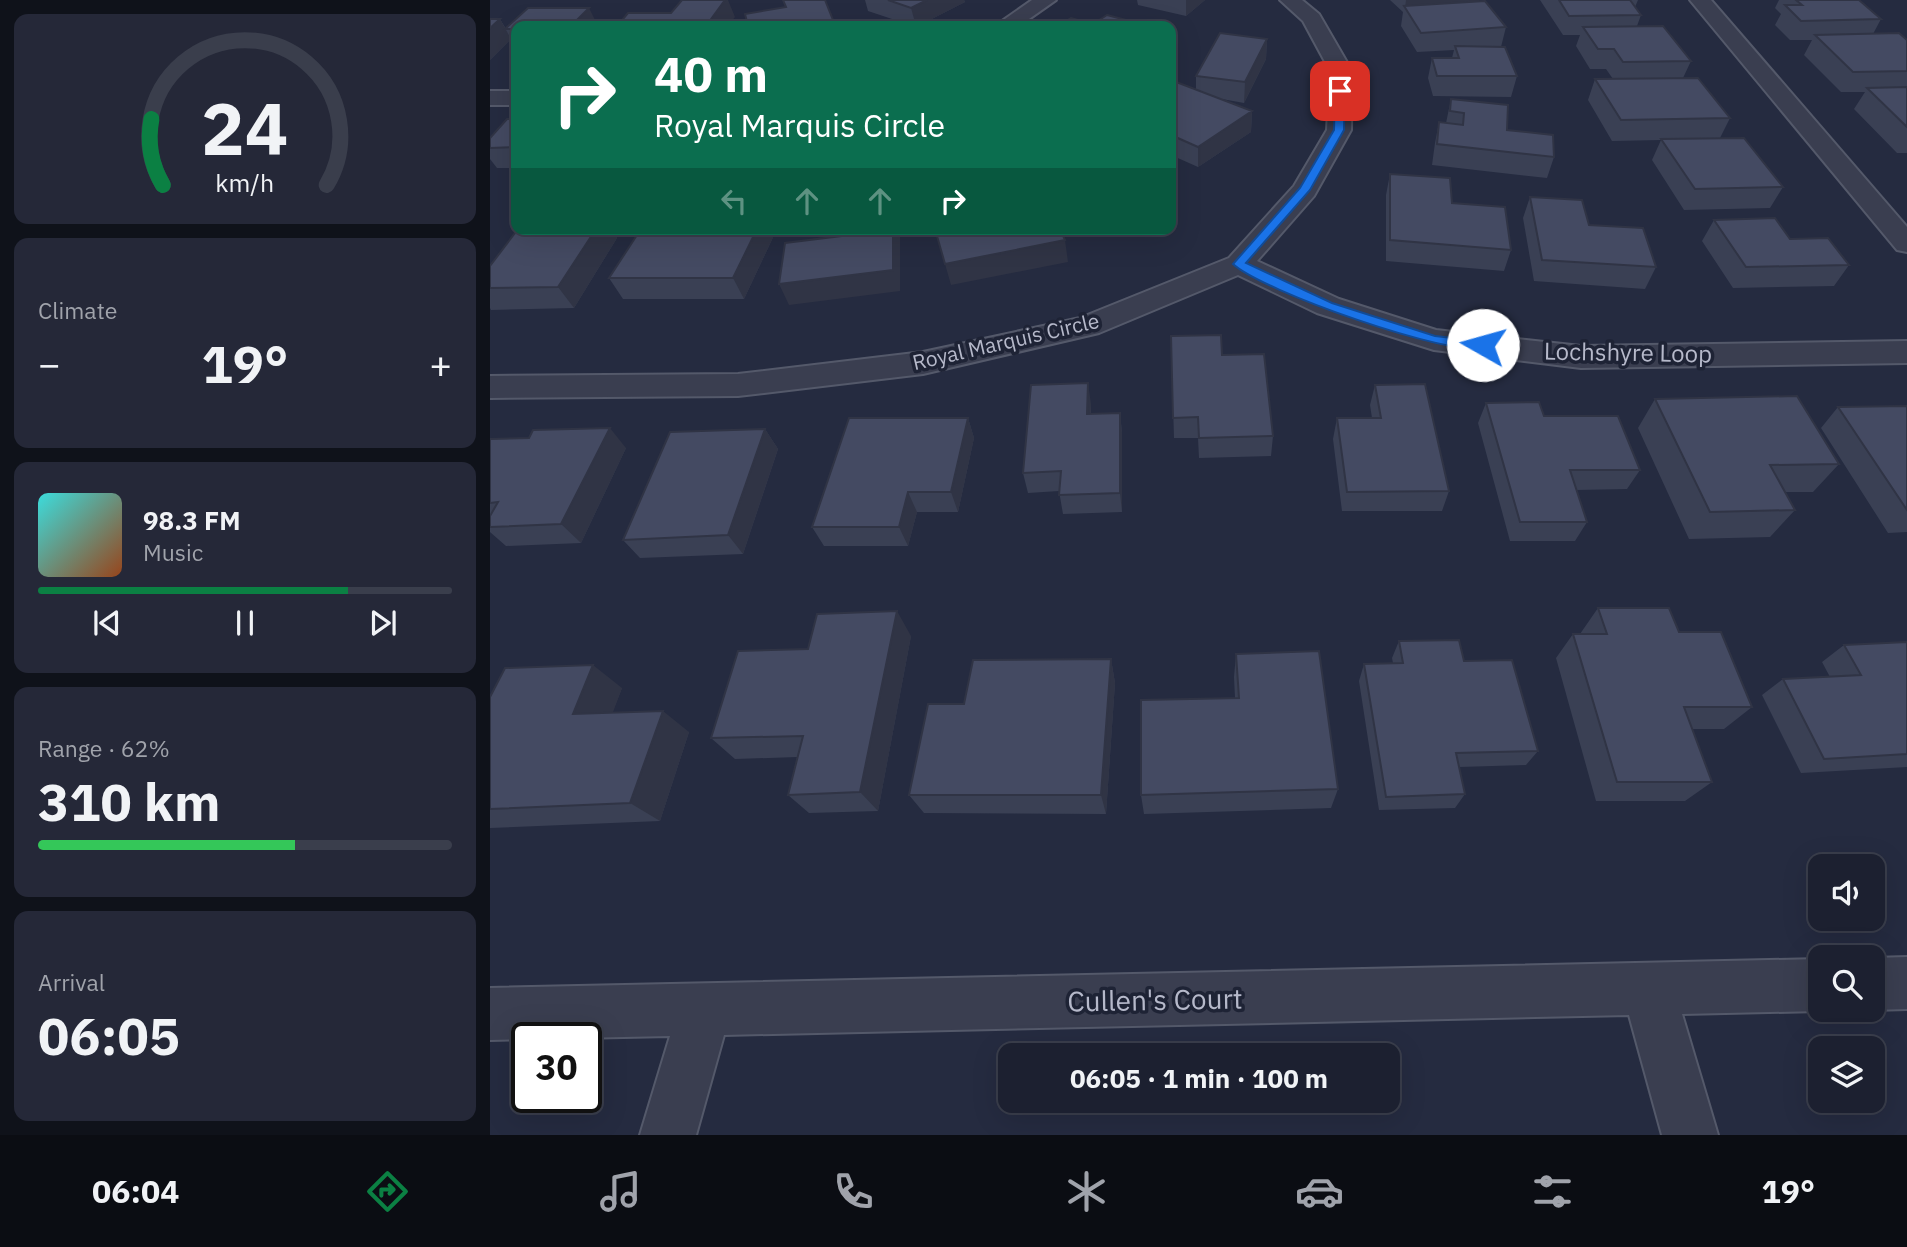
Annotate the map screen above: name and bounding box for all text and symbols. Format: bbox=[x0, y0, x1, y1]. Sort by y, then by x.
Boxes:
text: 40 m bbox=[654, 42, 768, 105]
icon: right bbox=[539, 49, 630, 140]
pin bbox=[1310, 61, 1370, 121]
icon: arrive bbox=[1321, 72, 1359, 110]
text: 24 bbox=[201, 80, 289, 175]
text: Royal Marquis Circle bbox=[654, 104, 945, 146]
text: km/h bbox=[216, 166, 274, 199]
icon: left bbox=[715, 182, 753, 220]
icon: ahead bbox=[788, 182, 826, 220]
icon: ahead bbox=[861, 182, 899, 220]
icon: right bbox=[934, 182, 972, 220]
text: Climate bbox=[38, 295, 117, 325]
street label: Royal Marquis Circle bbox=[910, 306, 1102, 376]
position arrow bbox=[1446, 308, 1520, 382]
text: 19° bbox=[202, 330, 288, 397]
street label: Lochshyre Loop bbox=[1544, 335, 1712, 369]
text: − bbox=[38, 339, 61, 388]
text: + bbox=[429, 339, 452, 388]
text: 98.3 FM bbox=[143, 503, 241, 537]
text: Music bbox=[143, 537, 203, 567]
icon: previous bbox=[88, 604, 126, 642]
icon: pause bbox=[226, 604, 264, 642]
icon: next bbox=[364, 604, 402, 642]
text: Range · 62% bbox=[38, 733, 170, 763]
text: 310 km bbox=[38, 768, 220, 835]
map controls bbox=[1808, 854, 1885, 1113]
button: sound bbox=[1808, 854, 1885, 931]
button: search bbox=[1808, 945, 1885, 1022]
text: Arrival bbox=[38, 967, 105, 997]
street label: Cullen's Court bbox=[1067, 979, 1243, 1020]
text: 06:05 bbox=[38, 1002, 180, 1069]
speed limit sign: 30 bbox=[511, 1022, 602, 1113]
button: layers bbox=[1808, 1036, 1885, 1113]
text: 06:05 · 1 min · 100 m bbox=[1070, 1061, 1328, 1095]
icon: directions bbox=[363, 1167, 412, 1216]
icon: music bbox=[596, 1167, 645, 1216]
icon: phone bbox=[829, 1167, 878, 1216]
icon: climate bbox=[1062, 1167, 1111, 1216]
icon: car bbox=[1295, 1167, 1344, 1216]
icon: filters bbox=[1528, 1167, 1577, 1216]
text: 06:04 bbox=[92, 1170, 179, 1212]
text: 19° bbox=[1761, 1170, 1815, 1212]

